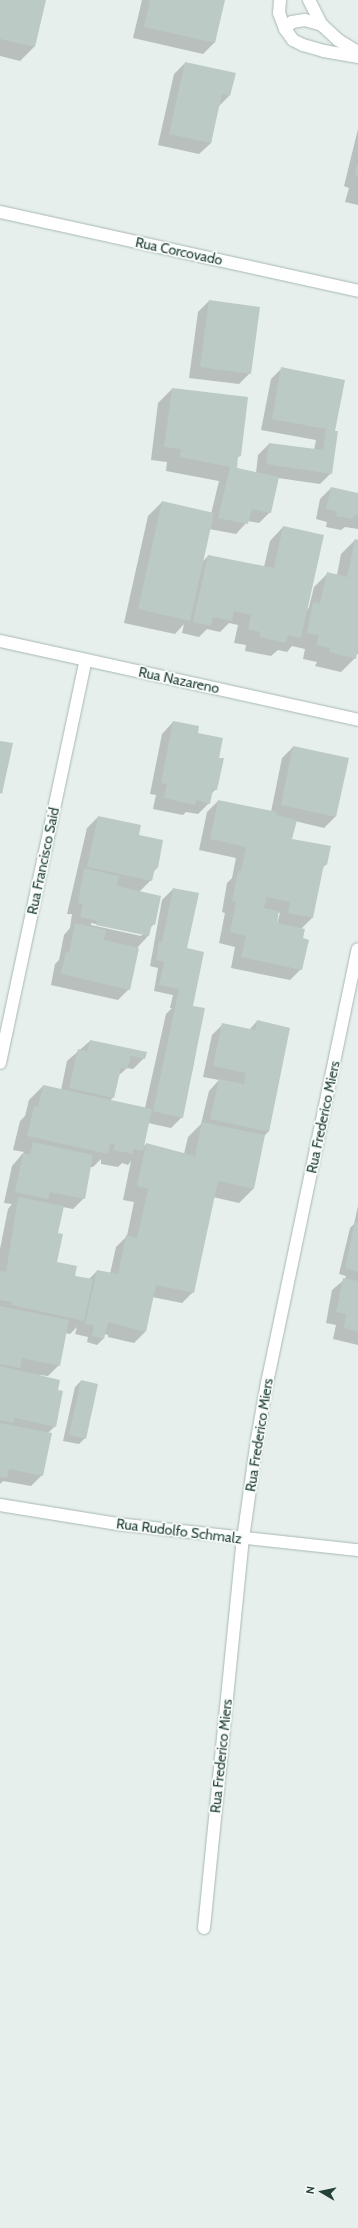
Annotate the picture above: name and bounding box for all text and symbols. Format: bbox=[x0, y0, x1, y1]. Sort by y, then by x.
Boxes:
street label: Rua Corcovado bbox=[134, 234, 224, 268]
street label: Rua Nazareno bbox=[137, 663, 221, 697]
street label: Rua Francisco Said bbox=[23, 806, 63, 916]
street label: Rua Frederico Miers bbox=[303, 1059, 343, 1175]
street label: Rua Frederico Miers bbox=[242, 1377, 276, 1493]
street label: Rua Rudolfo Schmalz bbox=[115, 1515, 243, 1547]
street label: Rua Frederico Miers bbox=[207, 1698, 235, 1814]
north arrow bbox=[302, 2172, 342, 2212]
text: N bbox=[303, 2185, 318, 2195]

